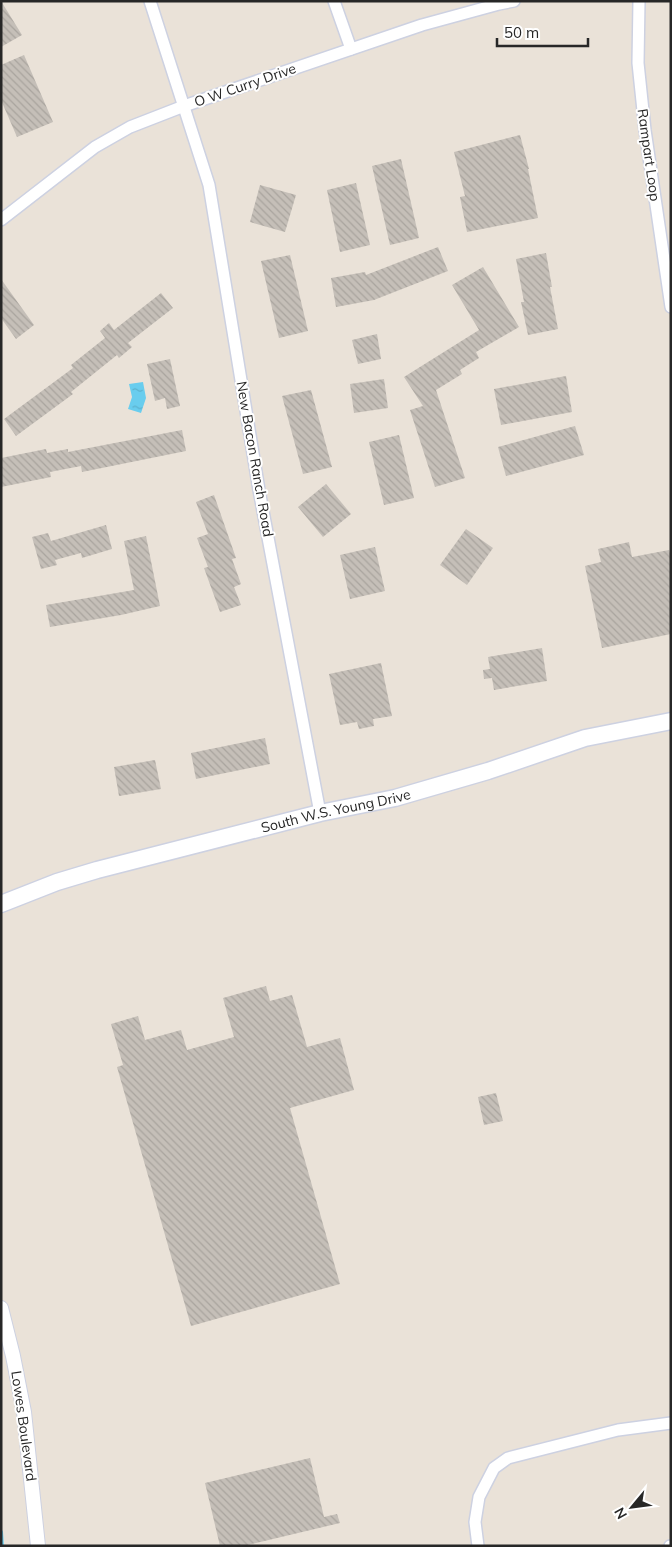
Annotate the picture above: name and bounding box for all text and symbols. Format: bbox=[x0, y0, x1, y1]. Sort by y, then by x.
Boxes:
scale bar bbox=[497, 15, 588, 47]
text: 50 m bbox=[504, 23, 539, 42]
street label: O W Curry Drive bbox=[192, 59, 298, 111]
street label: Rampart Loop bbox=[634, 108, 664, 202]
street label: New Bacon Ranch Road bbox=[232, 380, 278, 538]
street label: South W.S. Young Drive bbox=[259, 785, 413, 837]
street label: Lowes Boulevard bbox=[7, 1370, 41, 1482]
north arrow bbox=[607, 1482, 657, 1532]
text: N bbox=[610, 1504, 631, 1522]

